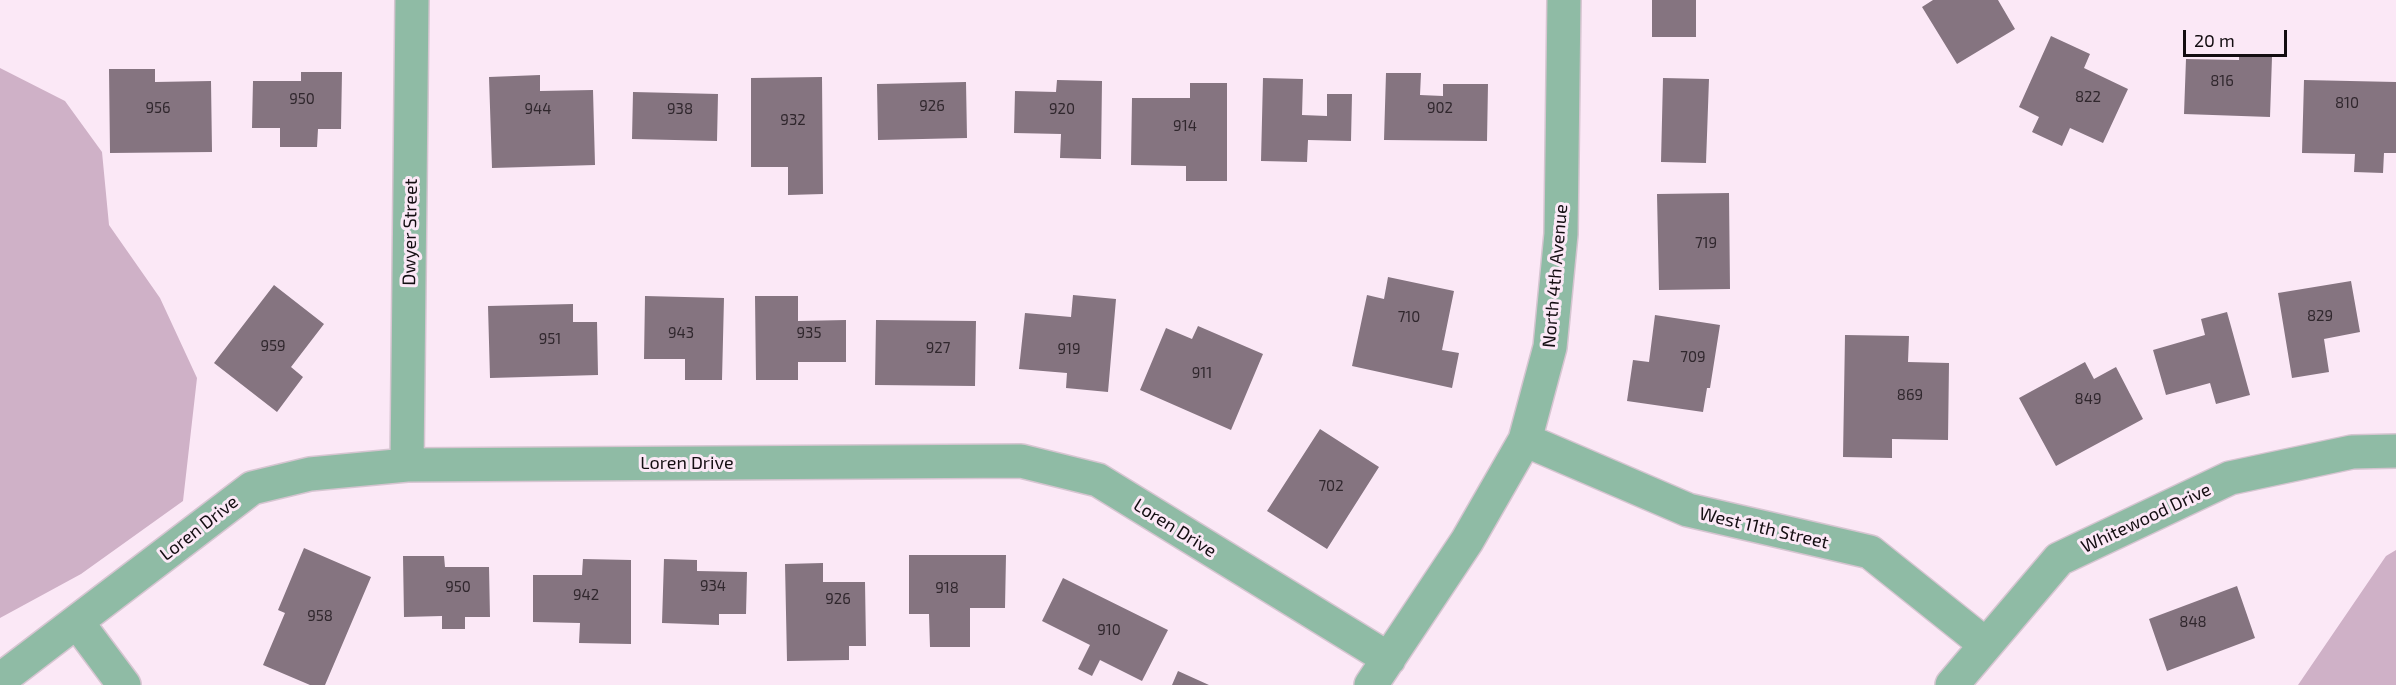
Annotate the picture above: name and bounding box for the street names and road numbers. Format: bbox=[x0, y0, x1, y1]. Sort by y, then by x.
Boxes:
street label: Dwyer Street bbox=[398, 178, 422, 286]
street label: North 4th Avenue bbox=[1538, 203, 1572, 349]
street label: Loren Drive bbox=[640, 452, 734, 474]
street label: Whitewood Drive bbox=[2078, 478, 2214, 558]
street label: Loren Drive bbox=[156, 491, 242, 565]
street label: Loren Drive bbox=[1130, 494, 1220, 562]
street label: West 11th Street bbox=[1697, 503, 1831, 553]

